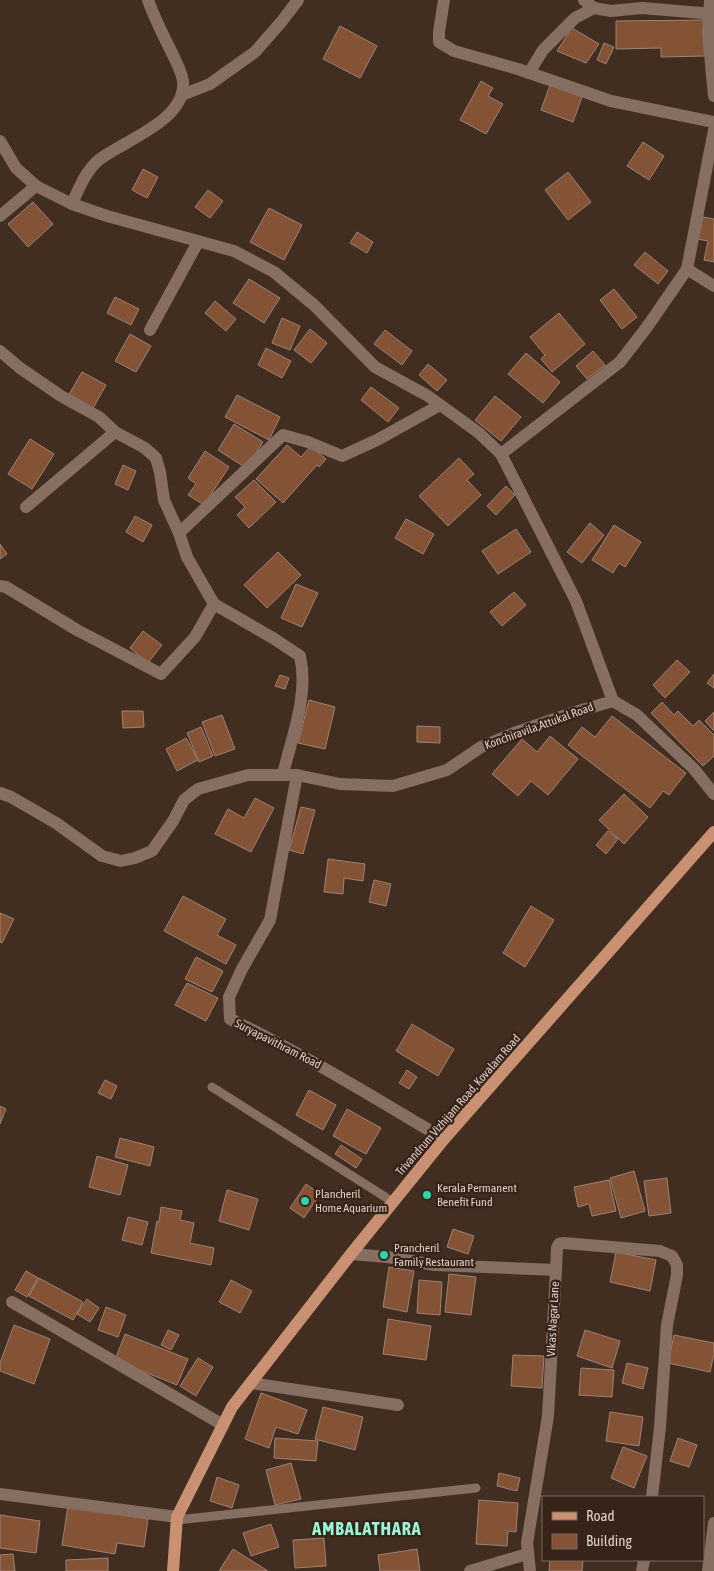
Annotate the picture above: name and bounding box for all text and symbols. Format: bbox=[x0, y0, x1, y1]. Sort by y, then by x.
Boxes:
street label: Konchiravila,Attukal Road bbox=[483, 700, 595, 752]
street label: Suryapavithram Road bbox=[232, 1016, 324, 1072]
street label: Trivandrum Vizhijam Road, Kovalam Road bbox=[393, 1031, 523, 1179]
place label: Kerala Permanent Benefit Fund bbox=[437, 1181, 517, 1209]
place label: Plancheril Home Aquarium bbox=[315, 1187, 387, 1215]
marker: Kerala Permanent Benefit Fund bbox=[421, 1189, 433, 1201]
marker: Plancheril Home Aquarium bbox=[299, 1195, 311, 1207]
place label: Prancheril Family Restaurant bbox=[394, 1241, 474, 1269]
marker: Prancheril Family Restaurant bbox=[378, 1249, 390, 1261]
street label: Vikas Nagar Lane bbox=[544, 1281, 562, 1357]
legend bbox=[542, 1496, 704, 1561]
text: Road bbox=[586, 1507, 615, 1524]
district label: AMBALATHARA bbox=[311, 1518, 422, 1539]
text: Building bbox=[586, 1532, 632, 1549]

